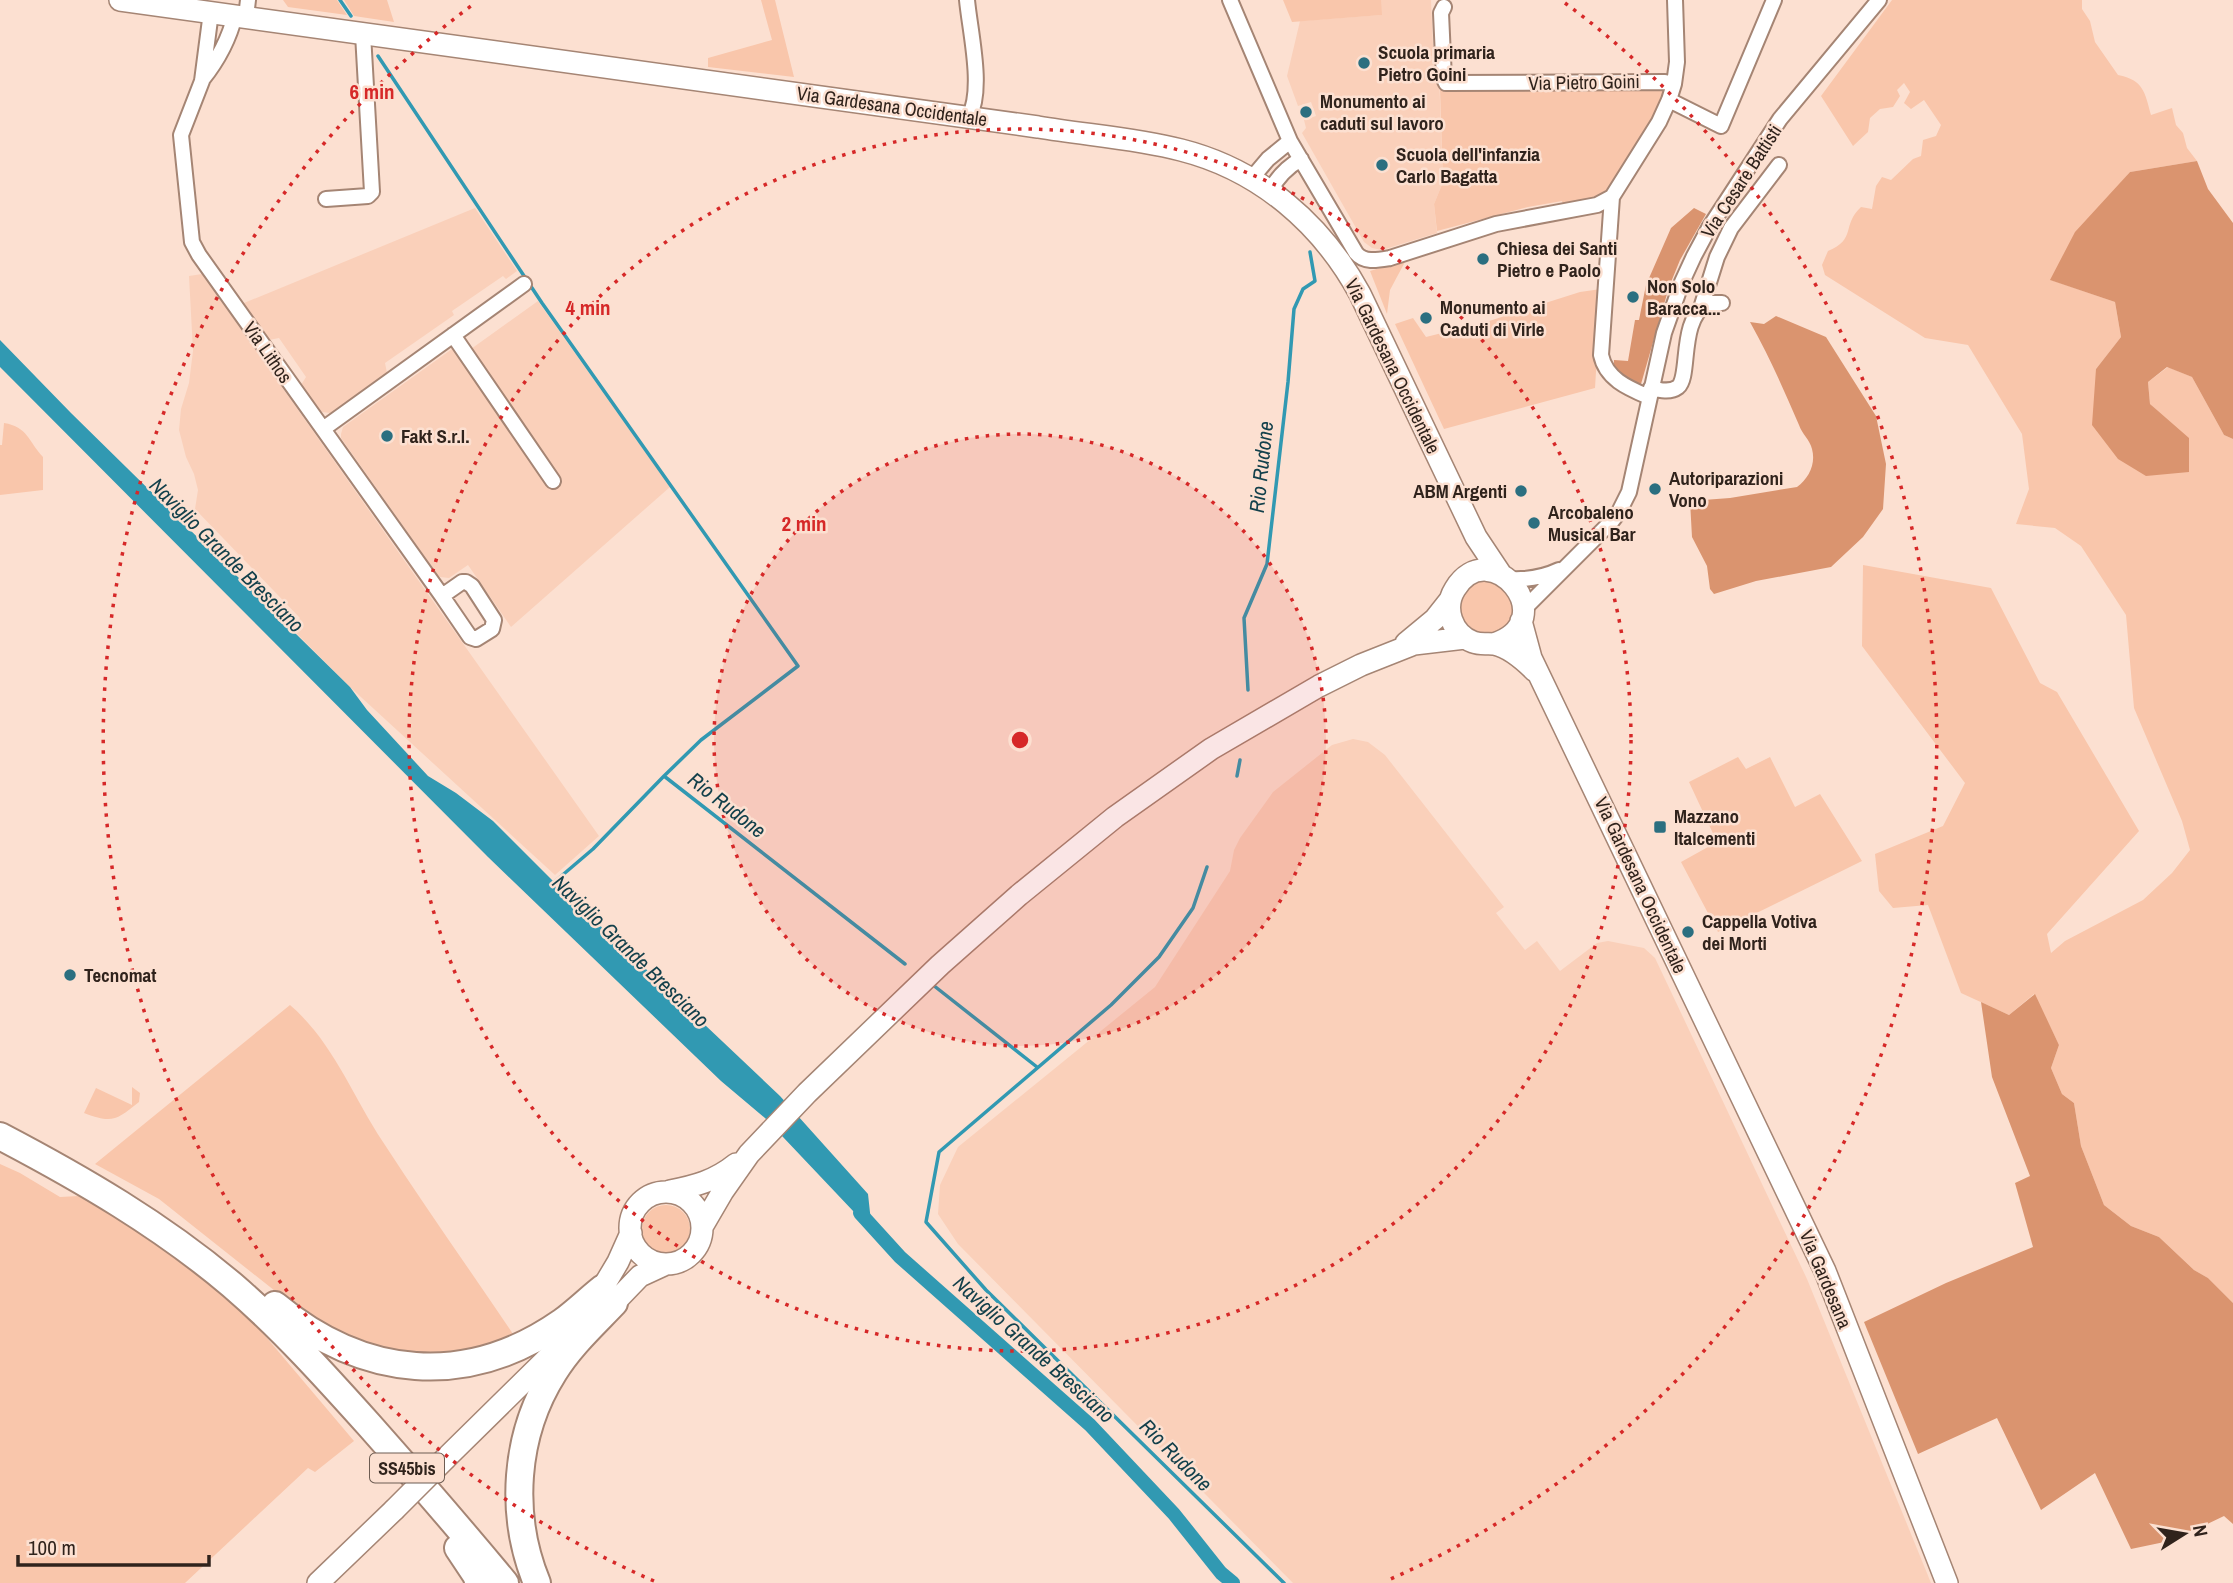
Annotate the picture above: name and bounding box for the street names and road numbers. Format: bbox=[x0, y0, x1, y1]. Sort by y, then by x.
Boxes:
street label: Via Pietro Goini bbox=[1528, 68, 1640, 96]
street label: Via Gardesana Occidentale bbox=[795, 80, 989, 132]
street label: Via Cesare Battisti bbox=[1695, 119, 1787, 243]
street label: Via Gardesana Occidentale bbox=[1339, 274, 1447, 458]
street label: Via Lithos bbox=[237, 316, 299, 388]
street label: Via Gardesana Occidentale bbox=[1589, 792, 1693, 978]
street label: Via Gardesana bbox=[1794, 1226, 1859, 1332]
road number: SS45bis bbox=[370, 1454, 444, 1483]

